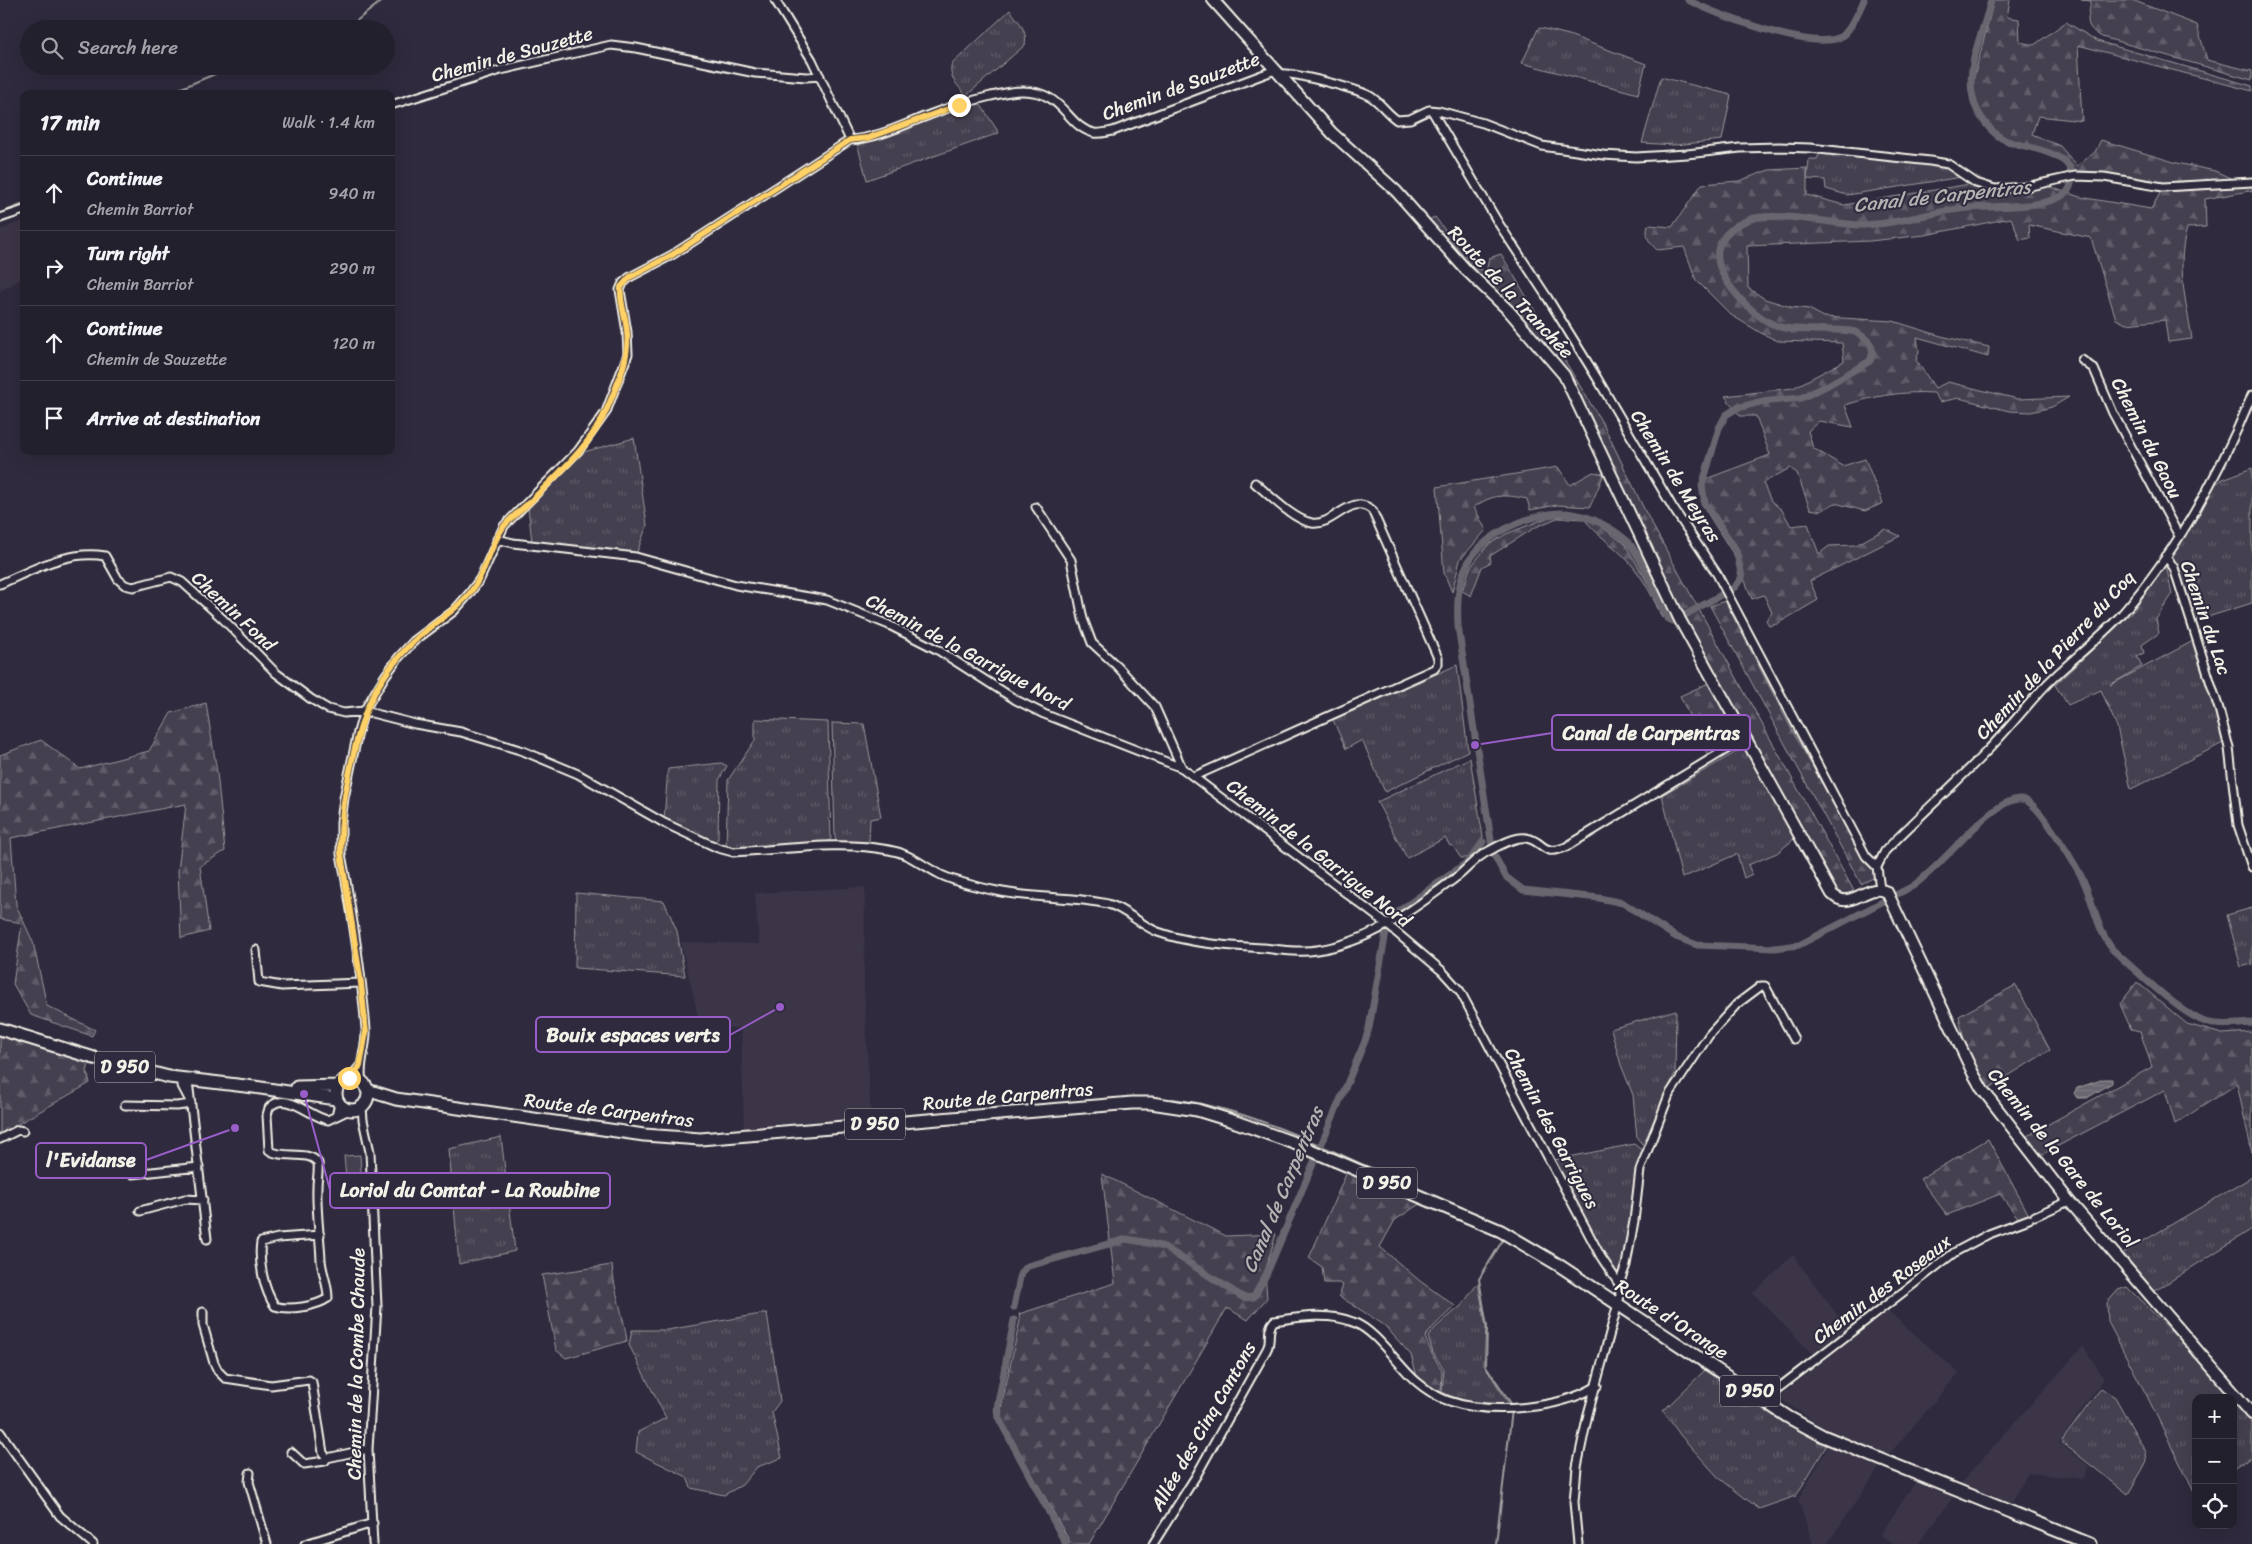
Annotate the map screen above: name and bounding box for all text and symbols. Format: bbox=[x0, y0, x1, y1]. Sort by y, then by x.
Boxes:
street label: Chemin de Sauzette bbox=[428, 17, 597, 91]
search box bbox=[20, 20, 395, 75]
text: Search here bbox=[78, 31, 178, 64]
icon: search bbox=[38, 34, 66, 62]
street label: Chemin de Sauzette bbox=[1097, 42, 1265, 130]
route end bbox=[948, 94, 971, 117]
text: 17 min bbox=[40, 104, 100, 142]
text: Walk · 1.4 km bbox=[282, 108, 375, 137]
text: Continue bbox=[87, 162, 163, 195]
water label: Canal de Carpentras bbox=[1852, 169, 2035, 223]
icon: ahead bbox=[40, 179, 68, 207]
text: 940 m bbox=[329, 179, 375, 208]
text: Chemin Barriot bbox=[87, 195, 193, 224]
street label: Route de la Tranchée bbox=[1440, 217, 1582, 367]
text: Turn right bbox=[87, 237, 169, 270]
icon: right bbox=[40, 254, 68, 282]
text: 290 m bbox=[329, 254, 375, 283]
text: Chemin Barriot bbox=[87, 270, 193, 299]
text: Continue bbox=[87, 312, 163, 345]
icon: ahead bbox=[40, 329, 68, 357]
text: 120 m bbox=[332, 329, 375, 358]
text: Chemin de Sauzette bbox=[87, 345, 227, 374]
street label: Chemin du Gaou bbox=[2102, 371, 2192, 505]
text: Arrive at destination bbox=[87, 402, 260, 435]
street label: Chemin de Meyras bbox=[1622, 403, 1730, 549]
icon: arrive bbox=[40, 404, 68, 432]
street label: Chemin du Lac bbox=[2171, 556, 2241, 680]
street label: Chemin de la Pierre du Coq bbox=[1967, 562, 2143, 748]
street label: Chemin Fond bbox=[184, 563, 285, 660]
street label: Chemin de la Garrigue Nord bbox=[860, 584, 1078, 721]
callout: Canal de Carpentras bbox=[1552, 715, 1750, 750]
text: Canal de Carpentras bbox=[1561, 716, 1740, 751]
street label: Chemin de la Garrigue Nord bbox=[1219, 770, 1420, 937]
callout: Bouix espaces verts bbox=[536, 1017, 730, 1052]
text: Bouix espaces verts bbox=[546, 1018, 720, 1053]
street label: Chemin des Garrigues bbox=[1495, 1041, 1609, 1215]
road number: D 950 bbox=[95, 1052, 155, 1082]
street label: Chemin de la Gare de Loriol bbox=[1979, 1060, 2147, 1256]
route start bbox=[338, 1067, 361, 1090]
street label: Route de Carpentras bbox=[921, 1072, 1095, 1120]
street label: Route de Carpentras bbox=[522, 1083, 696, 1137]
water label: Canal de Carpentras bbox=[1232, 1099, 1335, 1278]
road number: D 950 bbox=[845, 1108, 905, 1140]
callout: l'Evidanse bbox=[36, 1143, 146, 1178]
text: l'Evidanse bbox=[45, 1143, 136, 1178]
road number: D 950 bbox=[1357, 1168, 1417, 1198]
callout: Loriol du Comtat - La Roubine bbox=[330, 1173, 610, 1208]
text: Loriol du Comtat - La Roubine bbox=[340, 1173, 601, 1208]
street label: Chemin des Roseaux bbox=[1805, 1225, 1959, 1353]
street label: Chemin de la Combe Chaude bbox=[337, 1248, 375, 1480]
street label: Route d'Orange bbox=[1608, 1270, 1736, 1368]
street label: Allée des Cinq Cantons bbox=[1140, 1335, 1265, 1518]
road number: D 950 bbox=[1720, 1375, 1780, 1406]
map controls bbox=[2192, 1394, 2237, 1529]
button: + bbox=[2192, 1394, 2237, 1439]
button: − bbox=[2192, 1439, 2237, 1484]
button: locate bbox=[2192, 1484, 2237, 1529]

